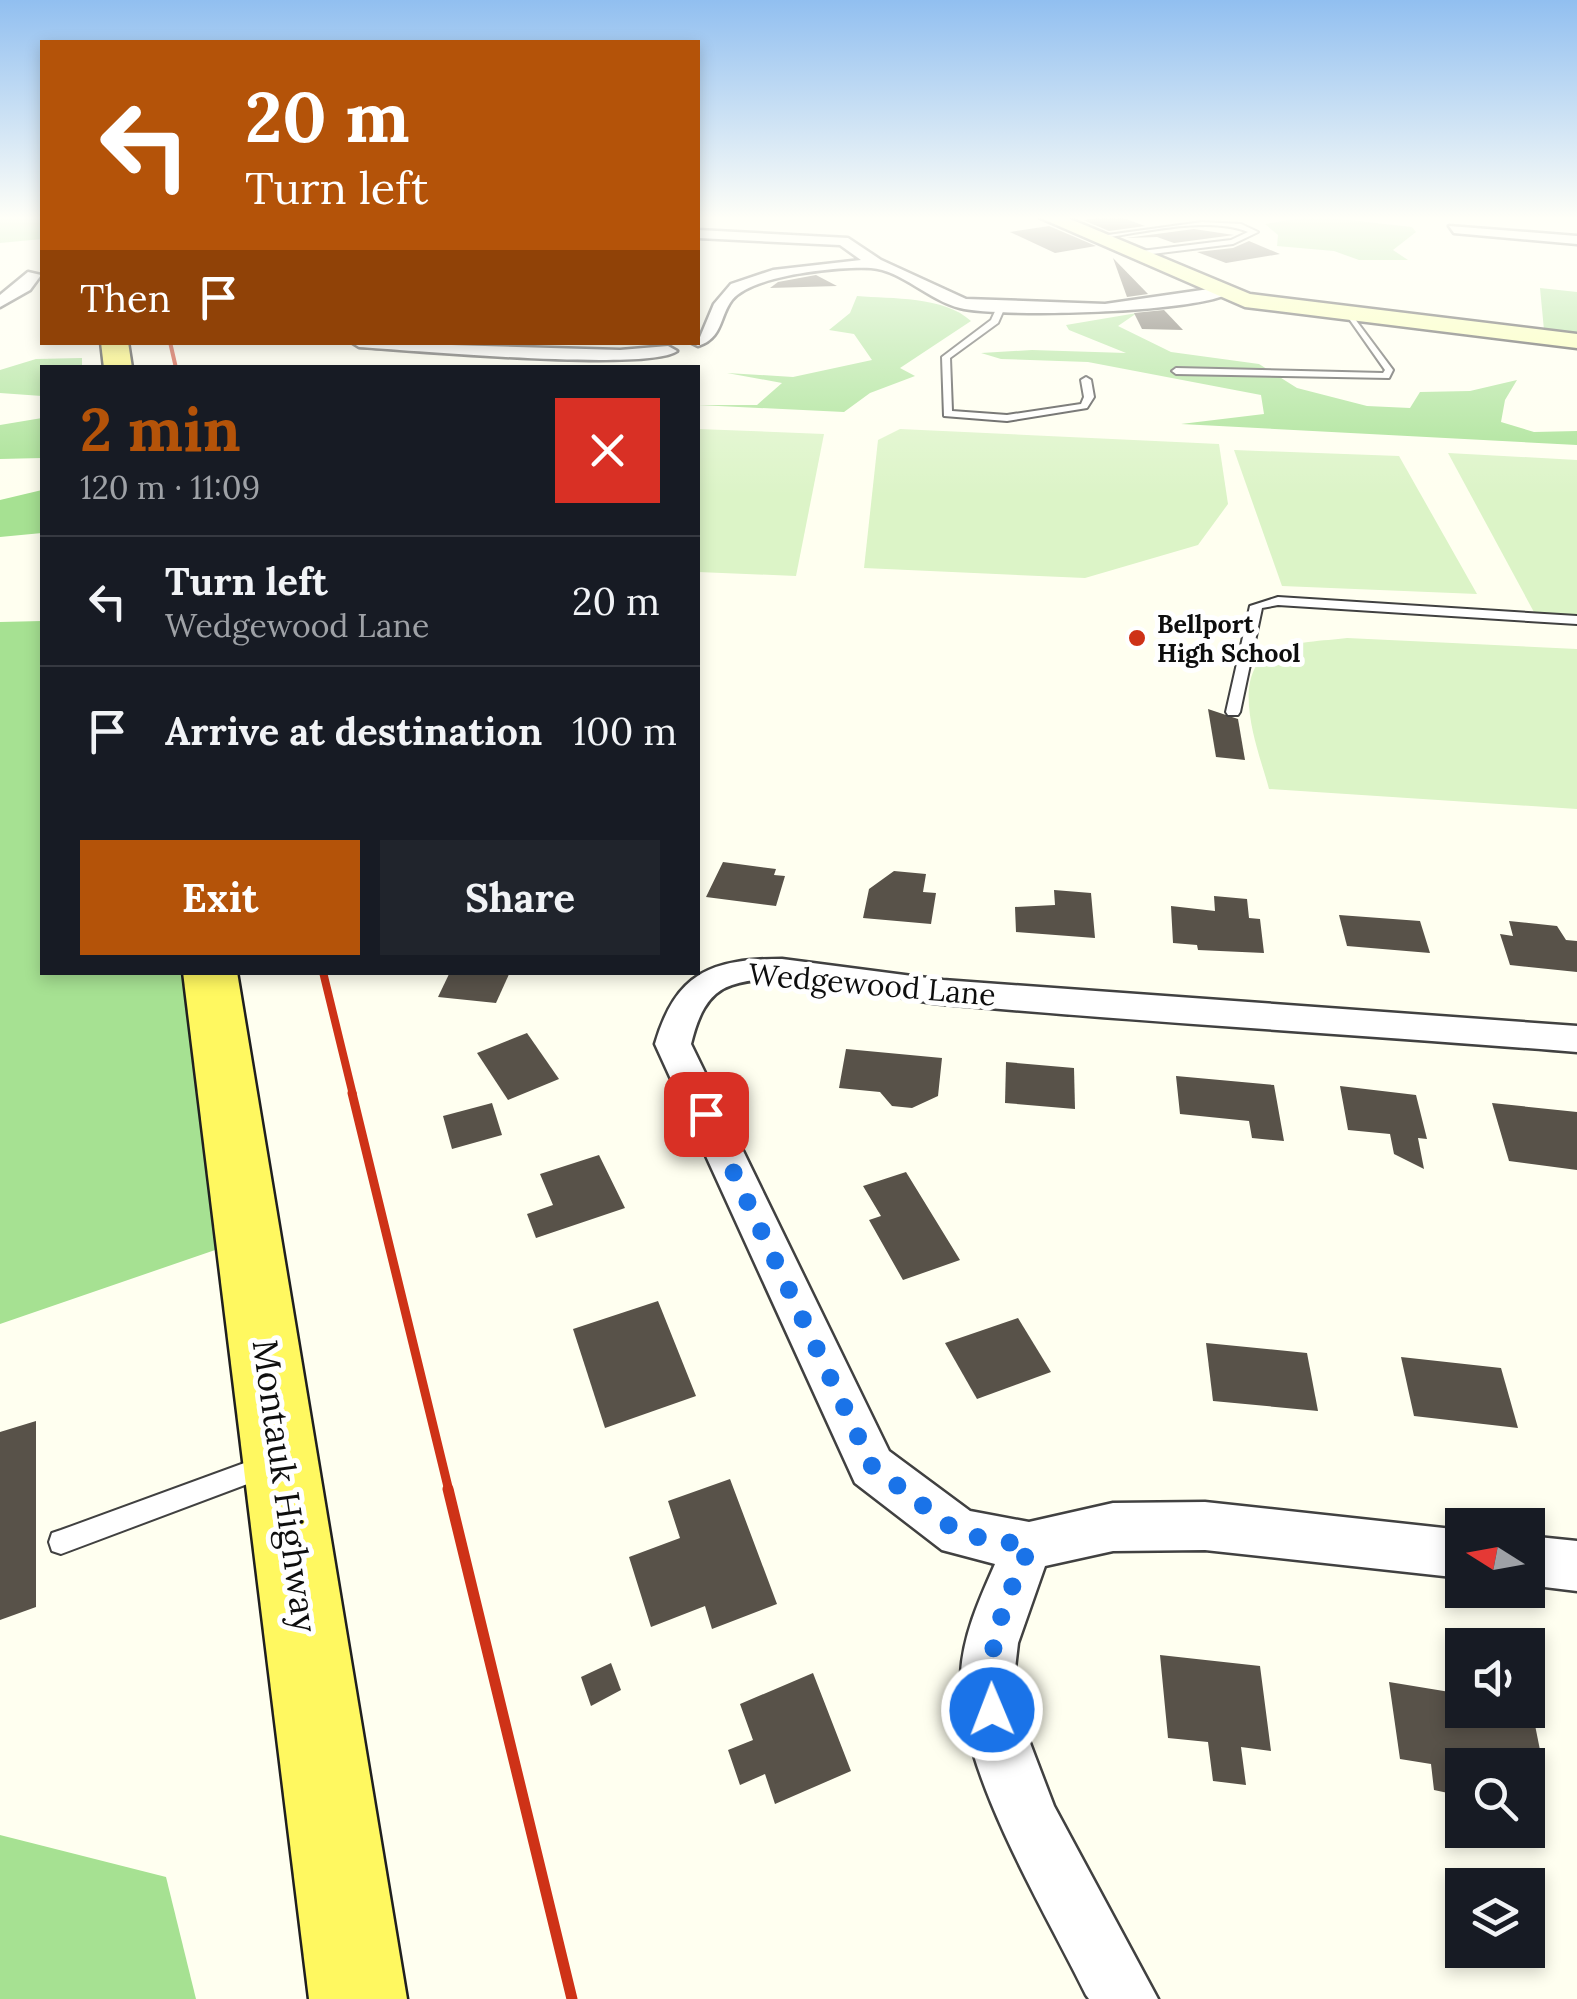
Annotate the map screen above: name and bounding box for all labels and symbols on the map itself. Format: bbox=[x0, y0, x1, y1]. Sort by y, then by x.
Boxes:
place label: Bellport High School bbox=[1157, 608, 1301, 669]
marker: Bellport High School bbox=[1126, 627, 1148, 649]
street label: Wedgewood Lane bbox=[747, 954, 997, 1015]
pin bbox=[664, 1072, 749, 1157]
street label: Montauk Highway bbox=[243, 1337, 328, 1636]
north arrow bbox=[1445, 1508, 1545, 1608]
position arrow bbox=[940, 1658, 1044, 1762]

